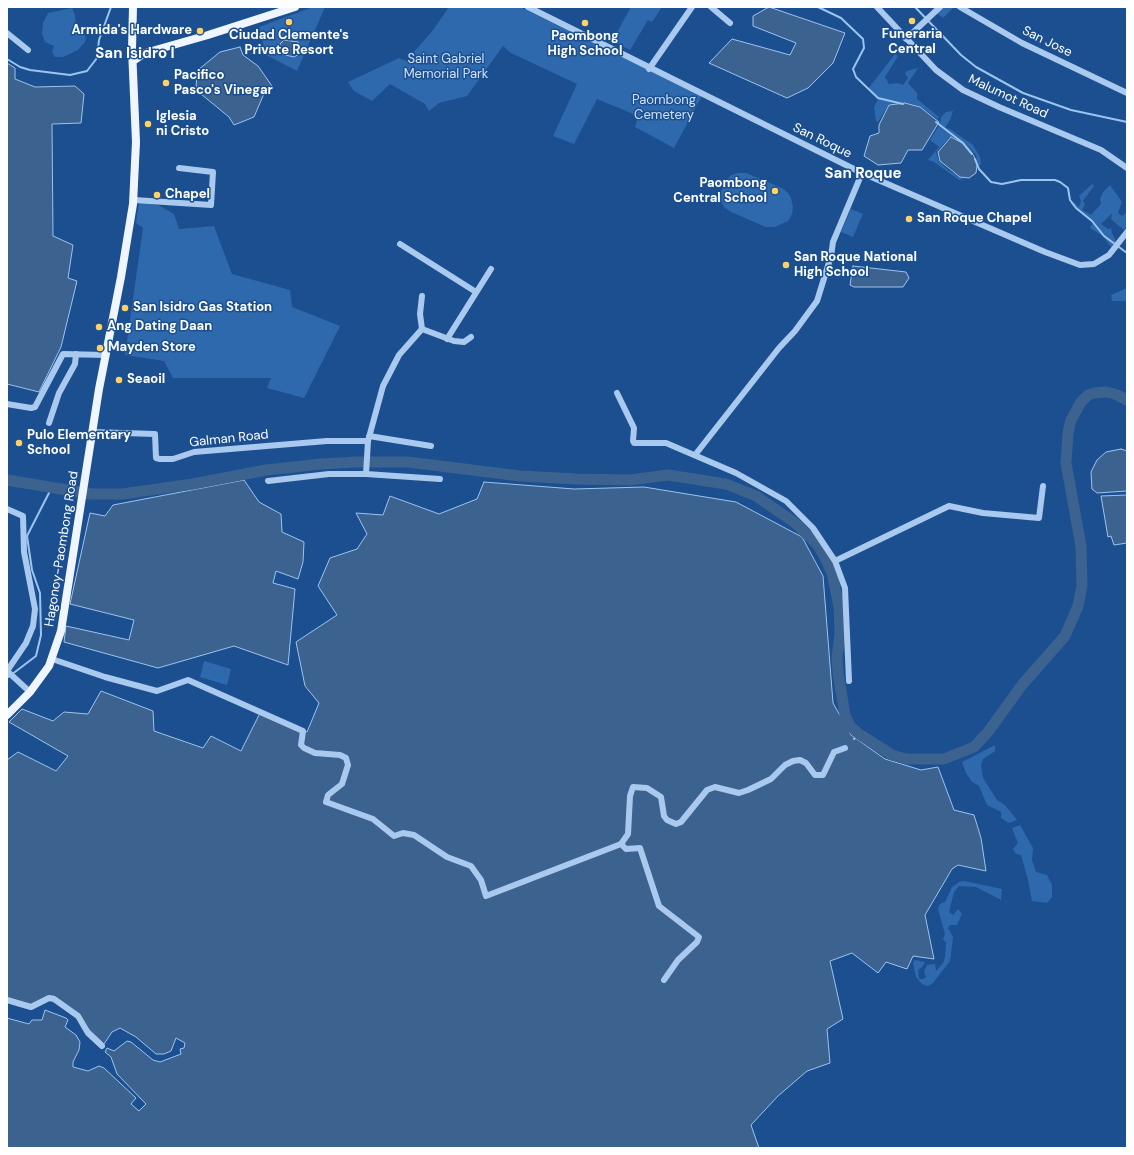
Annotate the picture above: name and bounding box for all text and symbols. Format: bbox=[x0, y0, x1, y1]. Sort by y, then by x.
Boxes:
marker: Funeraria Central bbox=[907, 16, 917, 26]
marker: Ciudad Clemente's Private Resort bbox=[284, 17, 294, 27]
marker: Paombong High School bbox=[580, 18, 590, 28]
place label: Armida's Hardware bbox=[71, 23, 192, 39]
street label: San Jose bbox=[1019, 23, 1075, 61]
marker: Armida's Hardware bbox=[195, 26, 205, 36]
place label: Funeraria Central bbox=[882, 27, 942, 58]
place label: Ciudad Clemente's Private Resort bbox=[229, 28, 349, 59]
place label: Paombong High School bbox=[548, 29, 622, 60]
district label: San Isidro I bbox=[95, 45, 175, 63]
park label: Saint Gabriel Memorial Park bbox=[404, 52, 488, 83]
place label: Pacifico Pasco's Vinegar bbox=[174, 68, 273, 99]
street label: Malumot Road bbox=[966, 72, 1050, 122]
marker: Pacifico Pasco's Vinegar bbox=[161, 78, 171, 88]
park label: Paombong Cemetery bbox=[632, 93, 696, 124]
place label: Iglesia ni Cristo bbox=[156, 109, 209, 140]
marker: Iglesia ni Cristo bbox=[143, 119, 153, 129]
street label: San Roque bbox=[790, 120, 854, 162]
district label: San Roque bbox=[825, 165, 901, 183]
place label: Paombong Central School bbox=[673, 176, 767, 207]
marker: Paombong Central School bbox=[770, 186, 780, 196]
place label: Chapel bbox=[165, 187, 210, 203]
marker: Chapel bbox=[152, 190, 162, 200]
place label: San Roque Chapel bbox=[917, 211, 1032, 227]
marker: San Roque Chapel bbox=[904, 214, 914, 224]
place label: San Roque National High School bbox=[794, 250, 917, 281]
marker: San Roque National High School bbox=[781, 260, 791, 270]
place label: San Isidro Gas Station bbox=[133, 300, 272, 316]
marker: San Isidro Gas Station bbox=[120, 303, 130, 313]
place label: Ang Dating Daan bbox=[107, 319, 212, 335]
marker: Ang Dating Daan bbox=[94, 322, 104, 332]
place label: Mayden Store bbox=[108, 340, 196, 356]
marker: Mayden Store bbox=[95, 343, 105, 353]
place label: Seaoil bbox=[127, 372, 165, 388]
marker: Seaoil bbox=[114, 375, 124, 385]
street label: Galman Road bbox=[189, 427, 269, 451]
place label: Pulo Elementary School bbox=[27, 428, 131, 459]
marker: Pulo Elementary School bbox=[14, 438, 24, 448]
street label: Hagonoy-Paombong Road bbox=[42, 470, 82, 628]

